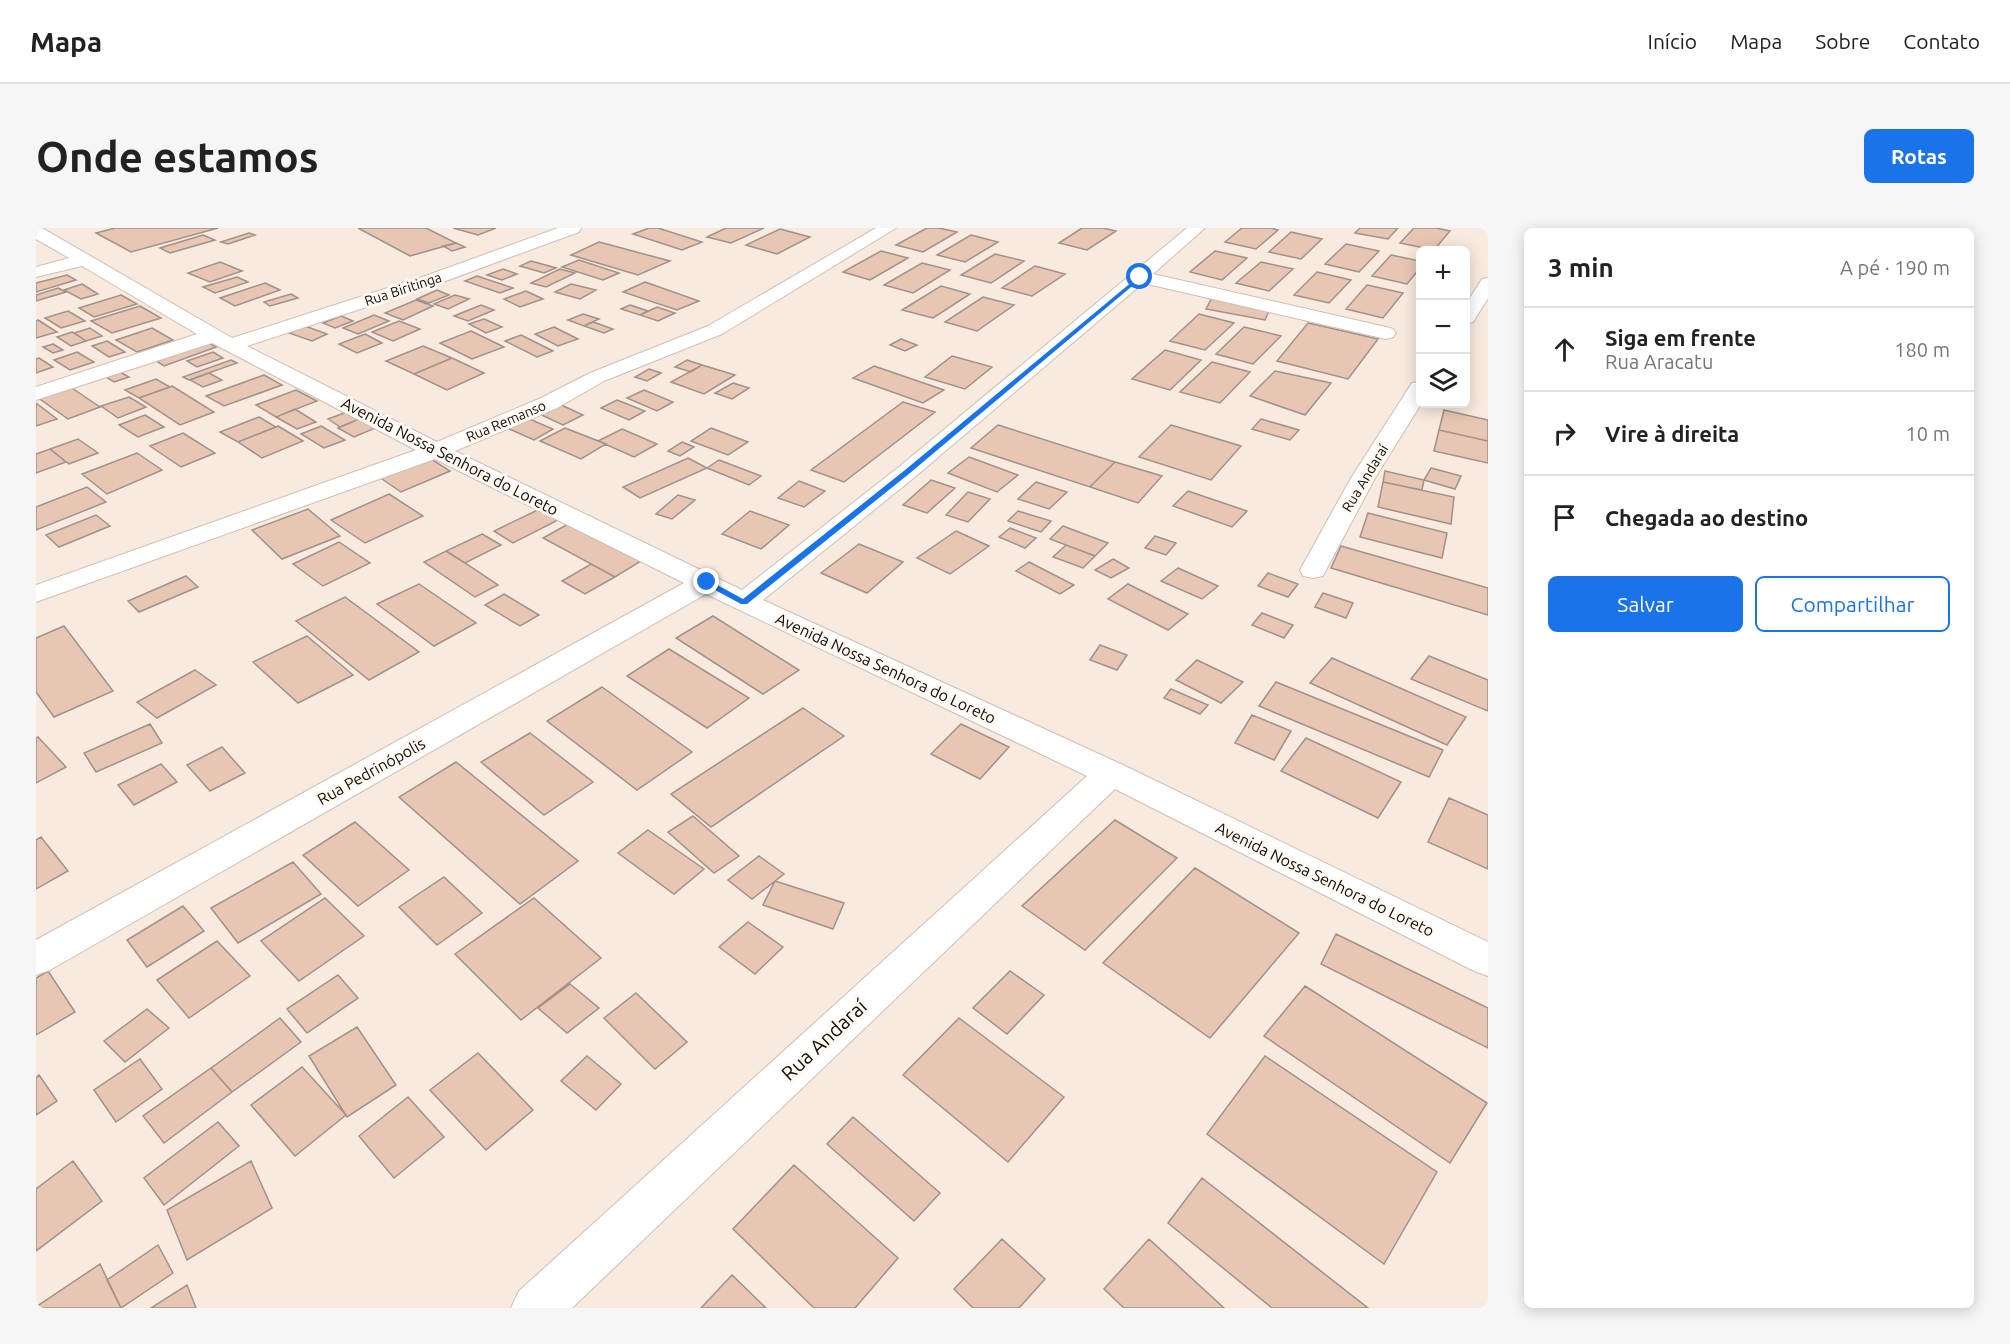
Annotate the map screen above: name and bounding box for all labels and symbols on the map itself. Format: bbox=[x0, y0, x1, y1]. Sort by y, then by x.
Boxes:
route start bbox=[1126, 263, 1152, 289]
street label: Rua Biritinga bbox=[362, 269, 444, 309]
street label: Avenida Nossa Senhora do Loreto bbox=[339, 393, 561, 519]
street label: Rua Remanso bbox=[464, 397, 548, 445]
street label: Rua Andaraí bbox=[1339, 441, 1392, 514]
route end bbox=[693, 568, 719, 594]
street label: Avenida Nossa Senhora do Loreto bbox=[773, 609, 999, 727]
street label: Rua Pedrinópolis bbox=[314, 734, 428, 808]
street label: Avenida Nossa Senhora do Loreto bbox=[1213, 818, 1437, 940]
street label: Rua Andaraí bbox=[776, 994, 872, 1085]

